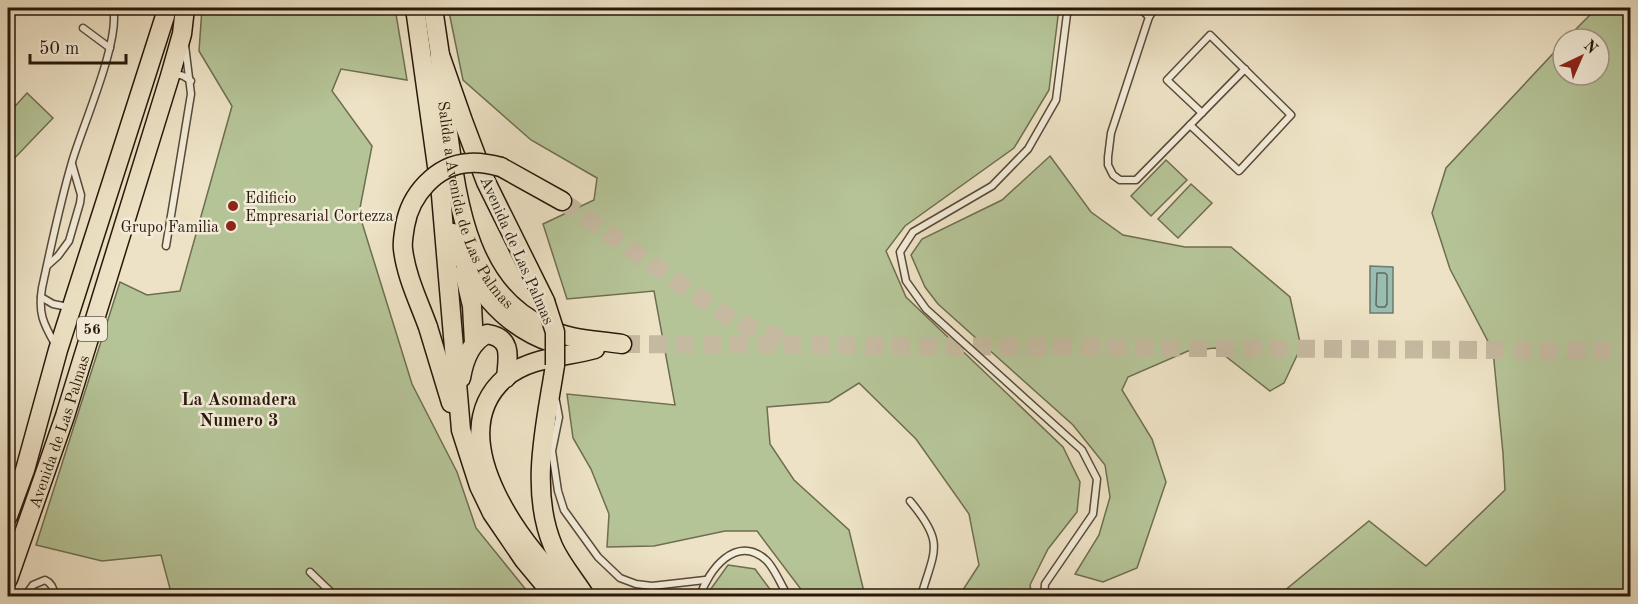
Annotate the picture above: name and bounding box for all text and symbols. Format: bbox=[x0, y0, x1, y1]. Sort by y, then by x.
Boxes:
scale bar bbox=[30, 27, 126, 65]
north arrow bbox=[1551, 27, 1611, 87]
text: N bbox=[1580, 38, 1601, 58]
text: 50 m bbox=[39, 40, 79, 58]
street label: Salida a Avenida de Las Palmas bbox=[436, 95, 526, 309]
street label: Avenida de Las Palmas bbox=[477, 173, 559, 327]
place label: Edificio Empresarial Cortezza bbox=[245, 191, 394, 225]
marker: Edificio Empresarial Cortezza bbox=[226, 199, 240, 213]
marker: Grupo Familia bbox=[224, 219, 238, 233]
place label: Grupo Familia bbox=[120, 220, 219, 236]
road number: 56 bbox=[77, 317, 107, 341]
street label: Avenida de Las Palmas bbox=[27, 354, 93, 511]
district label: La Asomadera Numero 3 bbox=[181, 391, 297, 430]

